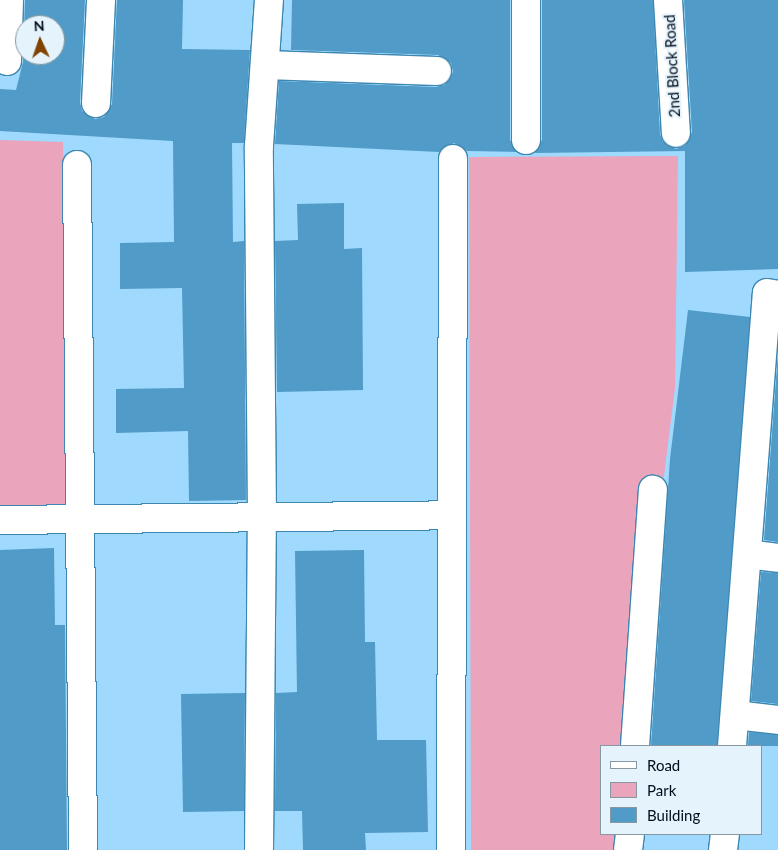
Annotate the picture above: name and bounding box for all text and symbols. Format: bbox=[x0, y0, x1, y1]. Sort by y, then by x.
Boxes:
street label: 2nd Block Road bbox=[660, 14, 684, 118]
north arrow bbox=[15, 15, 65, 65]
text: N bbox=[33, 17, 45, 34]
legend bbox=[600, 745, 763, 835]
text: Road bbox=[647, 756, 680, 774]
text: Park bbox=[647, 781, 676, 799]
text: Building bbox=[647, 806, 700, 824]

